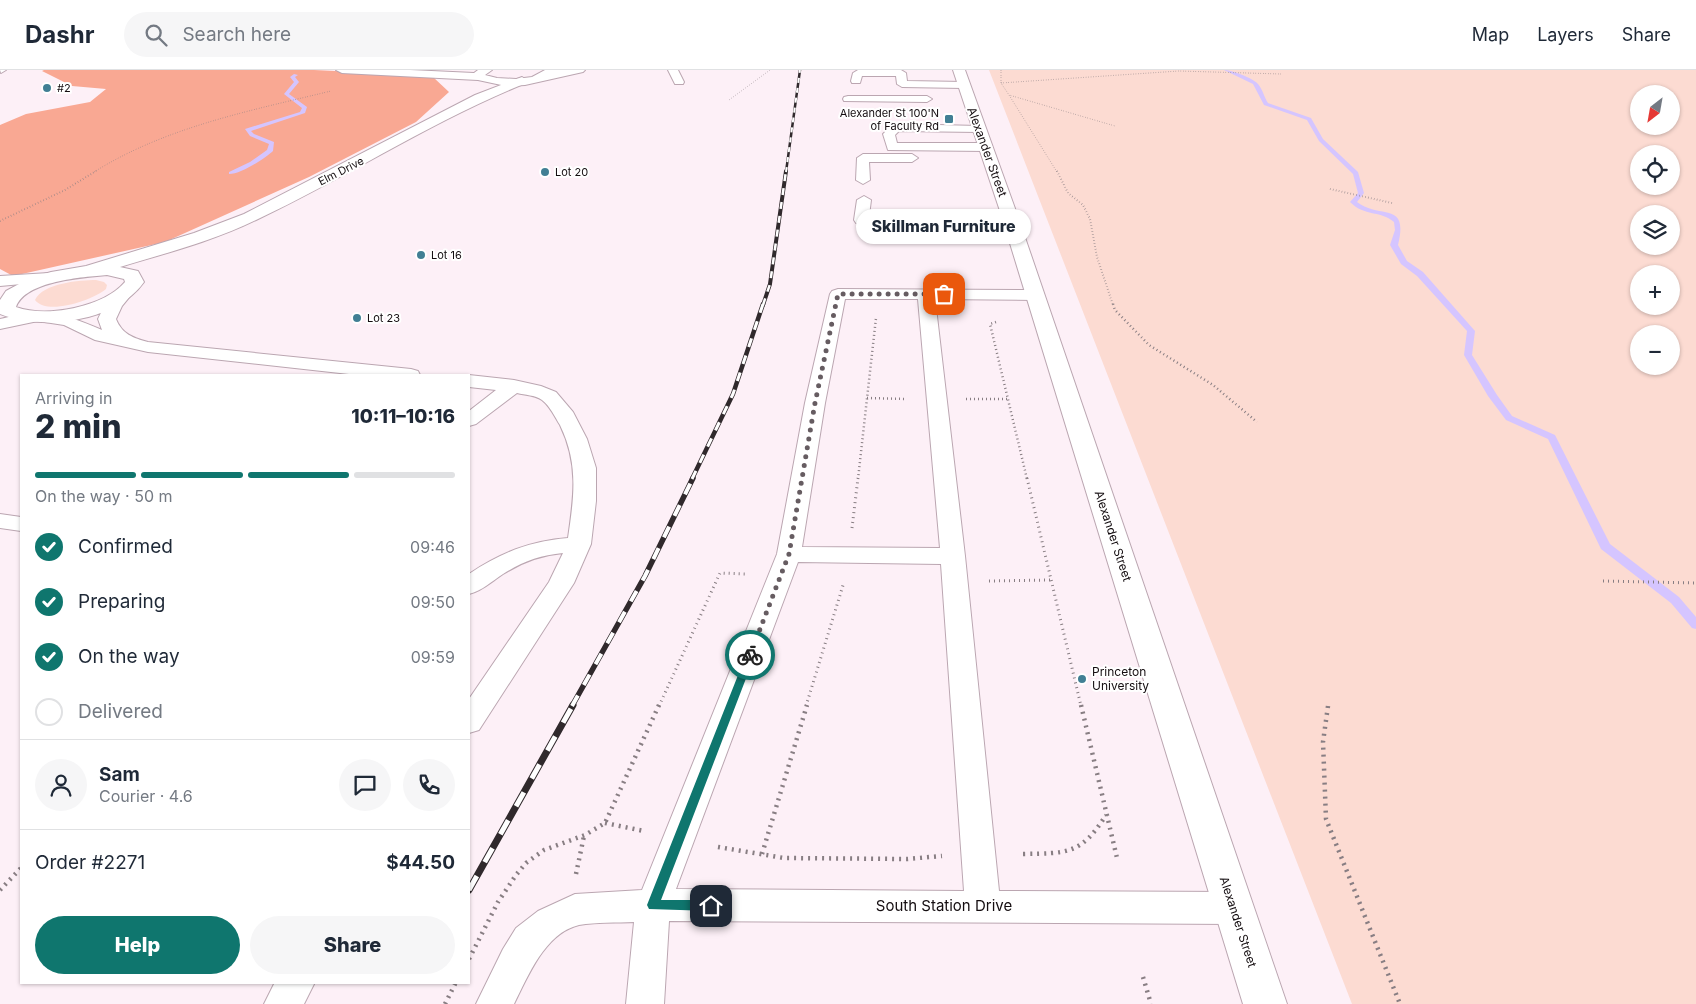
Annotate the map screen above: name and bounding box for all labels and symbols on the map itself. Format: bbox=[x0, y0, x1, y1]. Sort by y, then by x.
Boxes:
place label: #2 bbox=[57, 81, 71, 95]
marker: #2 bbox=[41, 82, 53, 94]
north arrow bbox=[1630, 85, 1680, 135]
street label: Alexander Street bbox=[964, 105, 1011, 199]
place label: Alexander St 100'N of Faculty Rd bbox=[840, 106, 939, 133]
marker: Alexander St 100'N of Faculty Rd bbox=[943, 113, 955, 125]
street label: Elm Drive bbox=[316, 154, 366, 188]
place label: Lot 20 bbox=[555, 165, 588, 179]
marker: Lot 20 bbox=[539, 166, 551, 178]
callout: Skillman Furniture bbox=[856, 209, 1032, 244]
place label: Lot 16 bbox=[431, 248, 462, 262]
marker: Lot 16 bbox=[415, 249, 427, 261]
pin bbox=[923, 273, 965, 315]
place label: Lot 23 bbox=[367, 311, 400, 325]
marker: Lot 23 bbox=[351, 312, 363, 324]
street label: Alexander Street bbox=[1092, 489, 1135, 583]
courier bbox=[725, 630, 775, 680]
place label: Princeton University bbox=[1092, 664, 1149, 693]
marker: Princeton University bbox=[1076, 673, 1088, 685]
street label: Alexander Street bbox=[1217, 875, 1260, 969]
pin bbox=[690, 885, 732, 927]
street label: South Station Drive bbox=[876, 896, 1012, 915]

